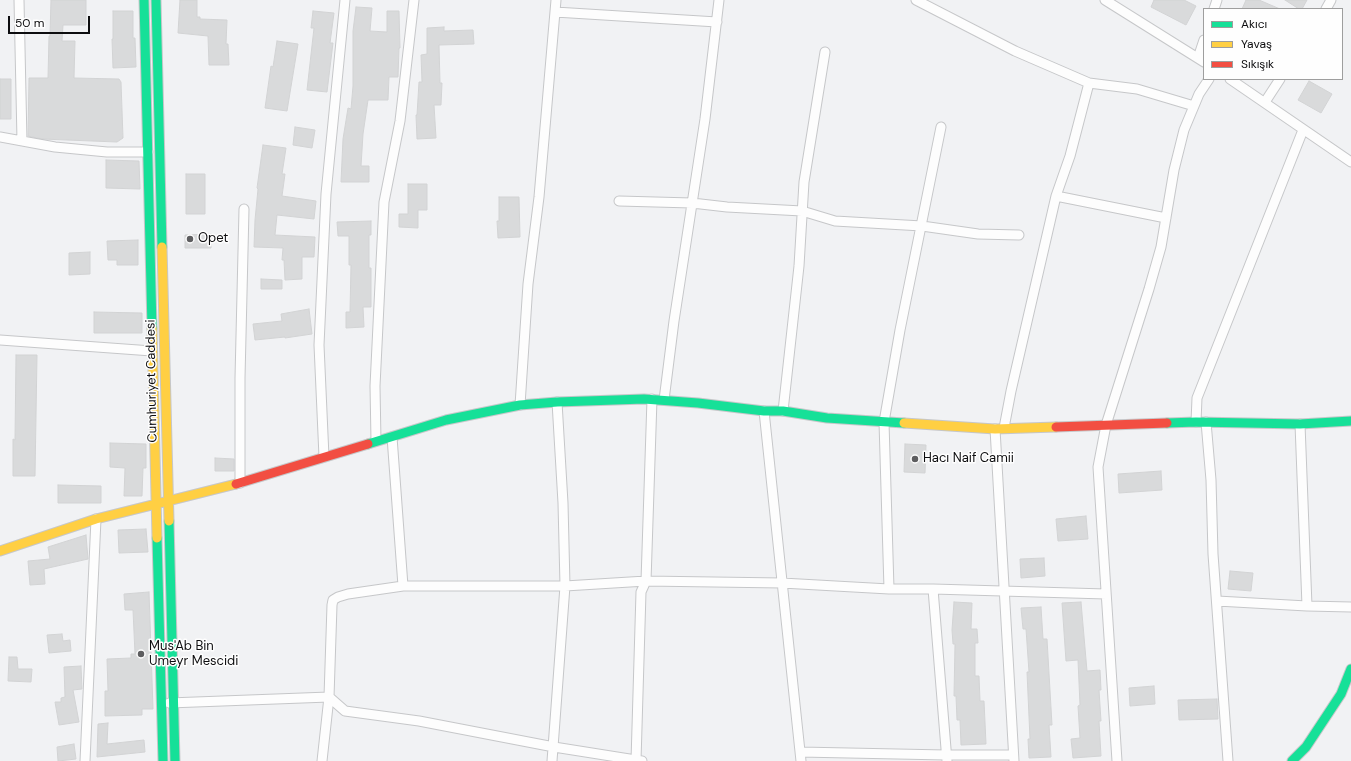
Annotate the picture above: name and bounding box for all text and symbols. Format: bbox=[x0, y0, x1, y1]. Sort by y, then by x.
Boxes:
scale bar bbox=[10, 8, 92, 34]
legend bbox=[1203, 8, 1343, 80]
text: 50 m bbox=[15, 15, 44, 31]
text: Akıcı bbox=[1241, 16, 1267, 32]
text: Yavaş bbox=[1241, 36, 1272, 52]
text: Sıkışık bbox=[1241, 56, 1274, 72]
place label: Opet bbox=[198, 231, 228, 247]
marker: Opet bbox=[185, 234, 195, 244]
street label: Cumhuriyet Caddesi bbox=[143, 319, 161, 443]
place label: Hacı Naif Camii bbox=[923, 451, 1014, 467]
marker: Hacı Naif Camii bbox=[910, 454, 920, 464]
place label: Mus'Ab Bin Umeyr Mescidi bbox=[149, 639, 238, 670]
marker: Mus'Ab Bin Umeyr Mescidi bbox=[136, 649, 146, 659]

